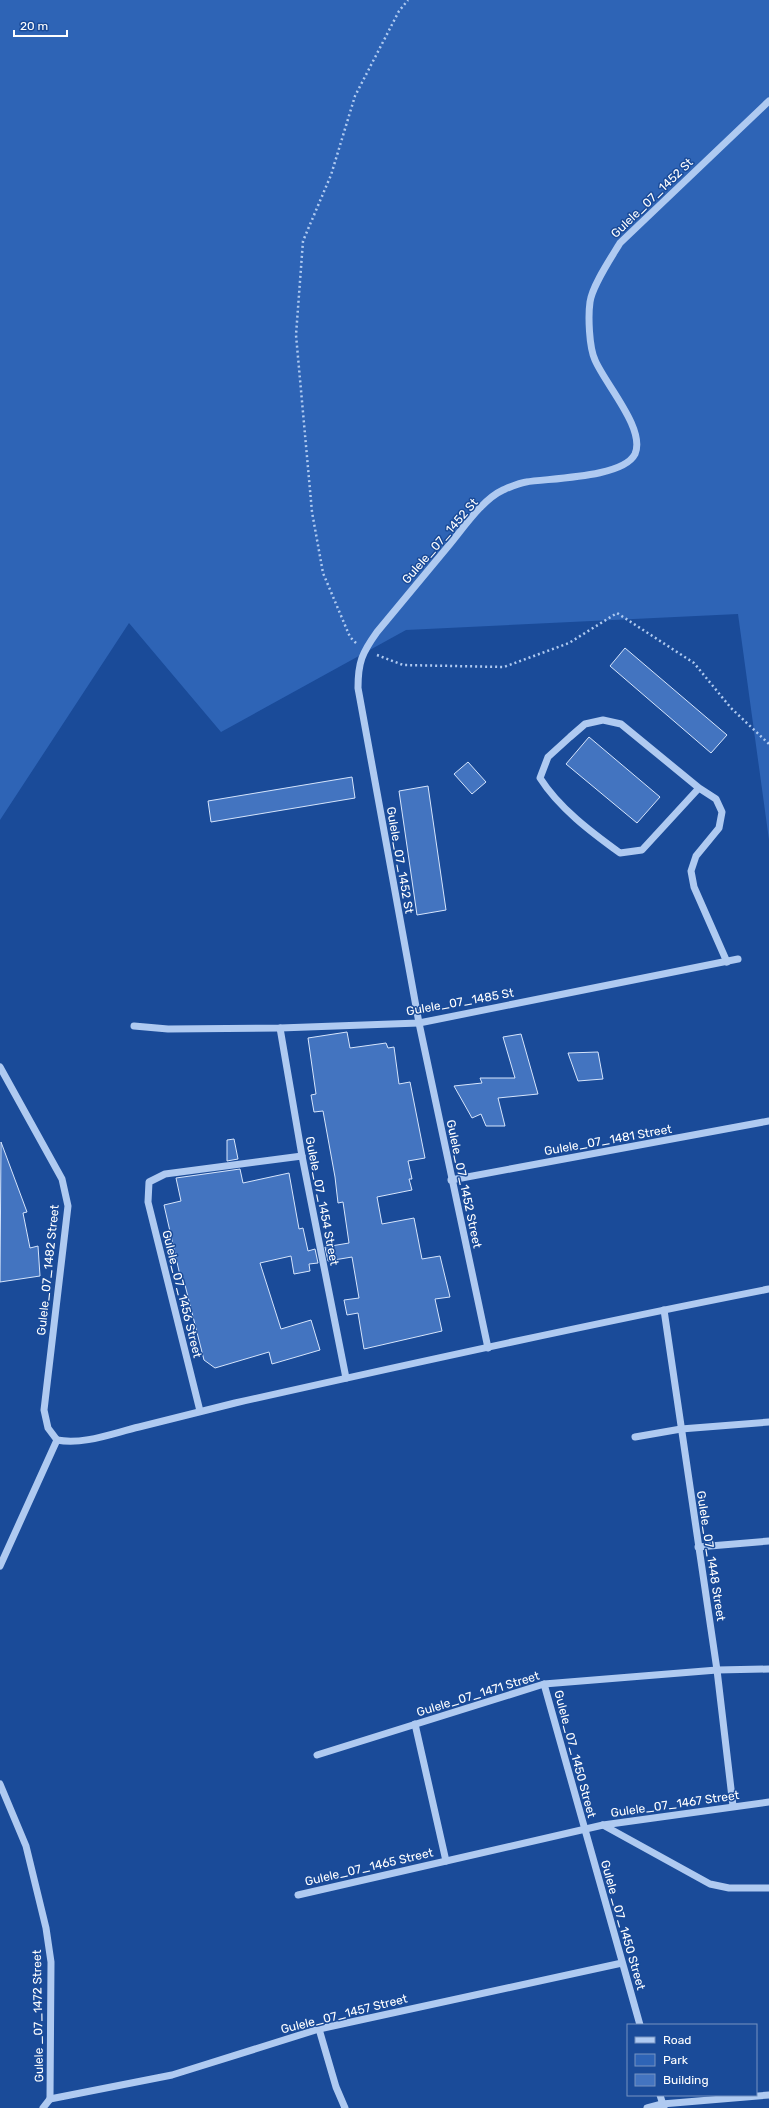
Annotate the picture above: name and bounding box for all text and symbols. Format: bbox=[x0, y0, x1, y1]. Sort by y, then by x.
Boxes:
scale bar bbox=[14, 12, 67, 38]
text: 20 m bbox=[20, 19, 48, 33]
street label: Gulele_07_1452 St bbox=[608, 155, 696, 241]
street label: Gulele_07_1452 St bbox=[399, 495, 481, 586]
street label: Gulele_07_1452 St bbox=[384, 805, 416, 915]
street label: Gulele_07_1485 St bbox=[405, 986, 515, 1018]
street label: Gulele_07_1452 Street bbox=[444, 1119, 485, 1250]
street label: Gulele_07_1481 Street bbox=[543, 1122, 673, 1158]
street label: Gulele_07_1454 Street bbox=[303, 1135, 341, 1267]
street label: Gulele_07_1482 Street bbox=[34, 1204, 62, 1336]
street label: Gulele_07_1456 Street bbox=[159, 1229, 205, 1360]
street label: Gulele_07_1448 Street bbox=[694, 1490, 728, 1622]
street label: Gulele_07_1471 Street bbox=[415, 1669, 541, 1719]
street label: Gulele_07_1450 Street bbox=[551, 1689, 599, 1820]
street label: Gulele_07_1467 Street bbox=[610, 1788, 740, 1820]
street label: Gulele_07_1465 Street bbox=[304, 1845, 435, 1889]
street label: Gulele _07_1450 Street bbox=[598, 1859, 648, 1992]
street label: Gulele _07_1472 Street bbox=[30, 1949, 46, 2082]
street label: Gulele_07_1457 Street bbox=[279, 1991, 409, 2037]
legend bbox=[627, 2024, 757, 2096]
text: Road bbox=[663, 2033, 691, 2047]
text: Park bbox=[663, 2053, 689, 2067]
text: Building bbox=[663, 2073, 709, 2087]

